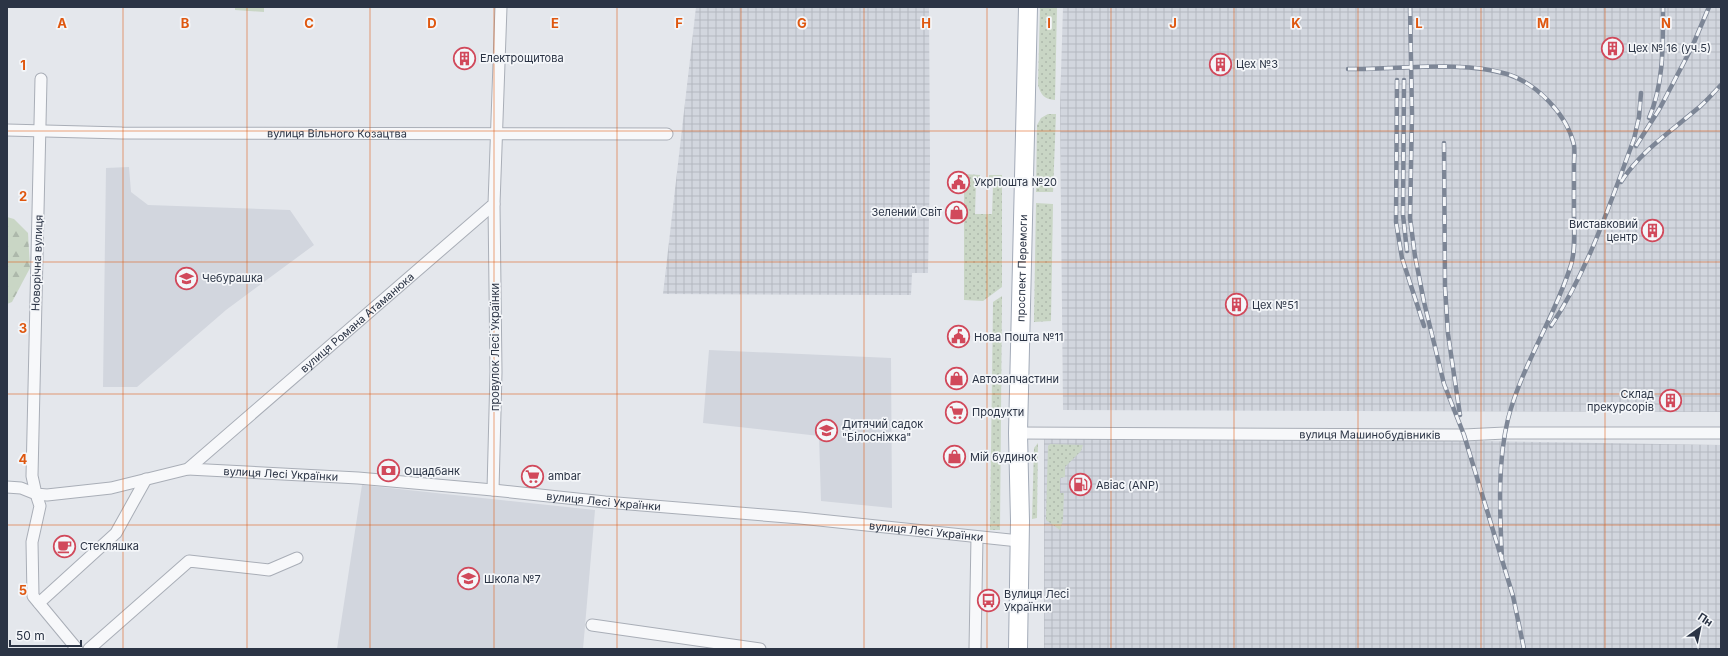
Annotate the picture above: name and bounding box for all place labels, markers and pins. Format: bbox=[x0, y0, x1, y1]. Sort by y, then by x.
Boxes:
building icon: Цех № 16 (уч.5) bbox=[1599, 35, 1625, 61]
place label: Цех № 16 (уч.5) bbox=[1628, 41, 1711, 55]
building icon: Електрощитова bbox=[451, 45, 477, 71]
place label: Електрощитова bbox=[480, 51, 564, 65]
building icon: Цех №3 bbox=[1208, 51, 1234, 77]
place label: Цех №3 bbox=[1236, 57, 1278, 71]
public building icon: УкрПошта №20 bbox=[945, 169, 971, 195]
place label: УкрПошта №20 bbox=[974, 175, 1057, 189]
shop icon: Зелений Світ bbox=[944, 199, 970, 225]
place label: Зелений Світ bbox=[871, 205, 943, 219]
place label: Виставковий центр bbox=[1569, 217, 1638, 244]
building icon: Виставковий центр bbox=[1640, 217, 1666, 243]
school or university icon: Чебурашка bbox=[174, 265, 200, 291]
place label: Чебурашка bbox=[202, 271, 263, 285]
building icon: Цех №51 bbox=[1224, 292, 1250, 318]
place label: Цех №51 bbox=[1252, 298, 1298, 312]
public building icon: Нова Пошта №11 bbox=[945, 324, 971, 350]
place label: Нова Пошта №11 bbox=[974, 330, 1063, 344]
shop icon: Автозапчастини bbox=[944, 366, 970, 392]
place label: Автозапчастини bbox=[972, 372, 1059, 386]
place label: Склад прекурсорів bbox=[1587, 387, 1654, 414]
building icon: Склад прекурсорів bbox=[1657, 387, 1683, 413]
supermarket icon: Продукти bbox=[943, 399, 969, 425]
place label: Продукти bbox=[972, 405, 1024, 419]
school or university icon: Дитячий садок "Білосніжка" bbox=[813, 417, 839, 443]
place label: Дитячий садок "Білосніжка" bbox=[842, 417, 923, 444]
shop icon: Мій будинок bbox=[942, 444, 968, 470]
place label: Мій будинок bbox=[970, 450, 1037, 464]
bank icon: Ощадбанк bbox=[376, 458, 402, 484]
supermarket icon: ambar bbox=[520, 463, 546, 489]
place label: Ощадбанк bbox=[404, 464, 460, 478]
place label: ambar bbox=[548, 469, 581, 483]
fuel station icon: Авіас (ANP) bbox=[1067, 472, 1093, 498]
place label: Авіас (ANP) bbox=[1096, 478, 1159, 492]
cafe icon: Стекляшка bbox=[51, 533, 77, 559]
place label: Стекляшка bbox=[80, 539, 139, 553]
school or university icon: Школа №7 bbox=[455, 566, 481, 592]
place label: Школа №7 bbox=[484, 572, 541, 586]
bus stop icon: Вулиця Лесі Українки bbox=[976, 587, 1002, 613]
place label: Вулиця Лесі Українки bbox=[1004, 587, 1069, 614]

